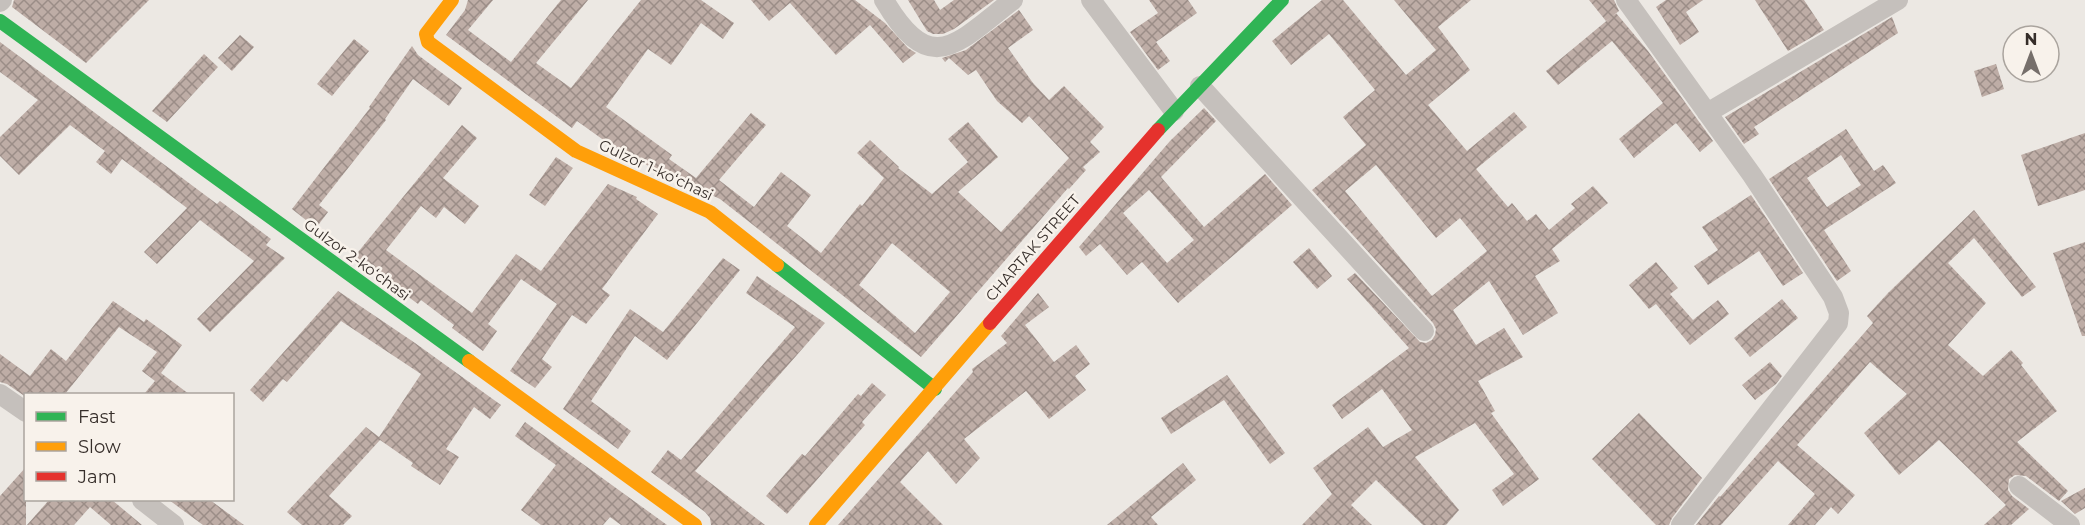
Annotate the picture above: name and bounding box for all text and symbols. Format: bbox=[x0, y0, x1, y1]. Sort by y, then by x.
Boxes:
north arrow bbox=[2001, 24, 2061, 84]
text: N bbox=[2025, 30, 2037, 49]
street label: Gulzor 1-koʻchasi bbox=[596, 135, 716, 204]
street label: CHARTAK STREET bbox=[981, 190, 1084, 305]
street label: Gulzor 2-koʻchasi bbox=[300, 215, 414, 305]
legend bbox=[24, 393, 234, 501]
text: Fast bbox=[78, 406, 116, 428]
text: Slow bbox=[78, 436, 121, 458]
text: Jam bbox=[77, 466, 117, 488]

